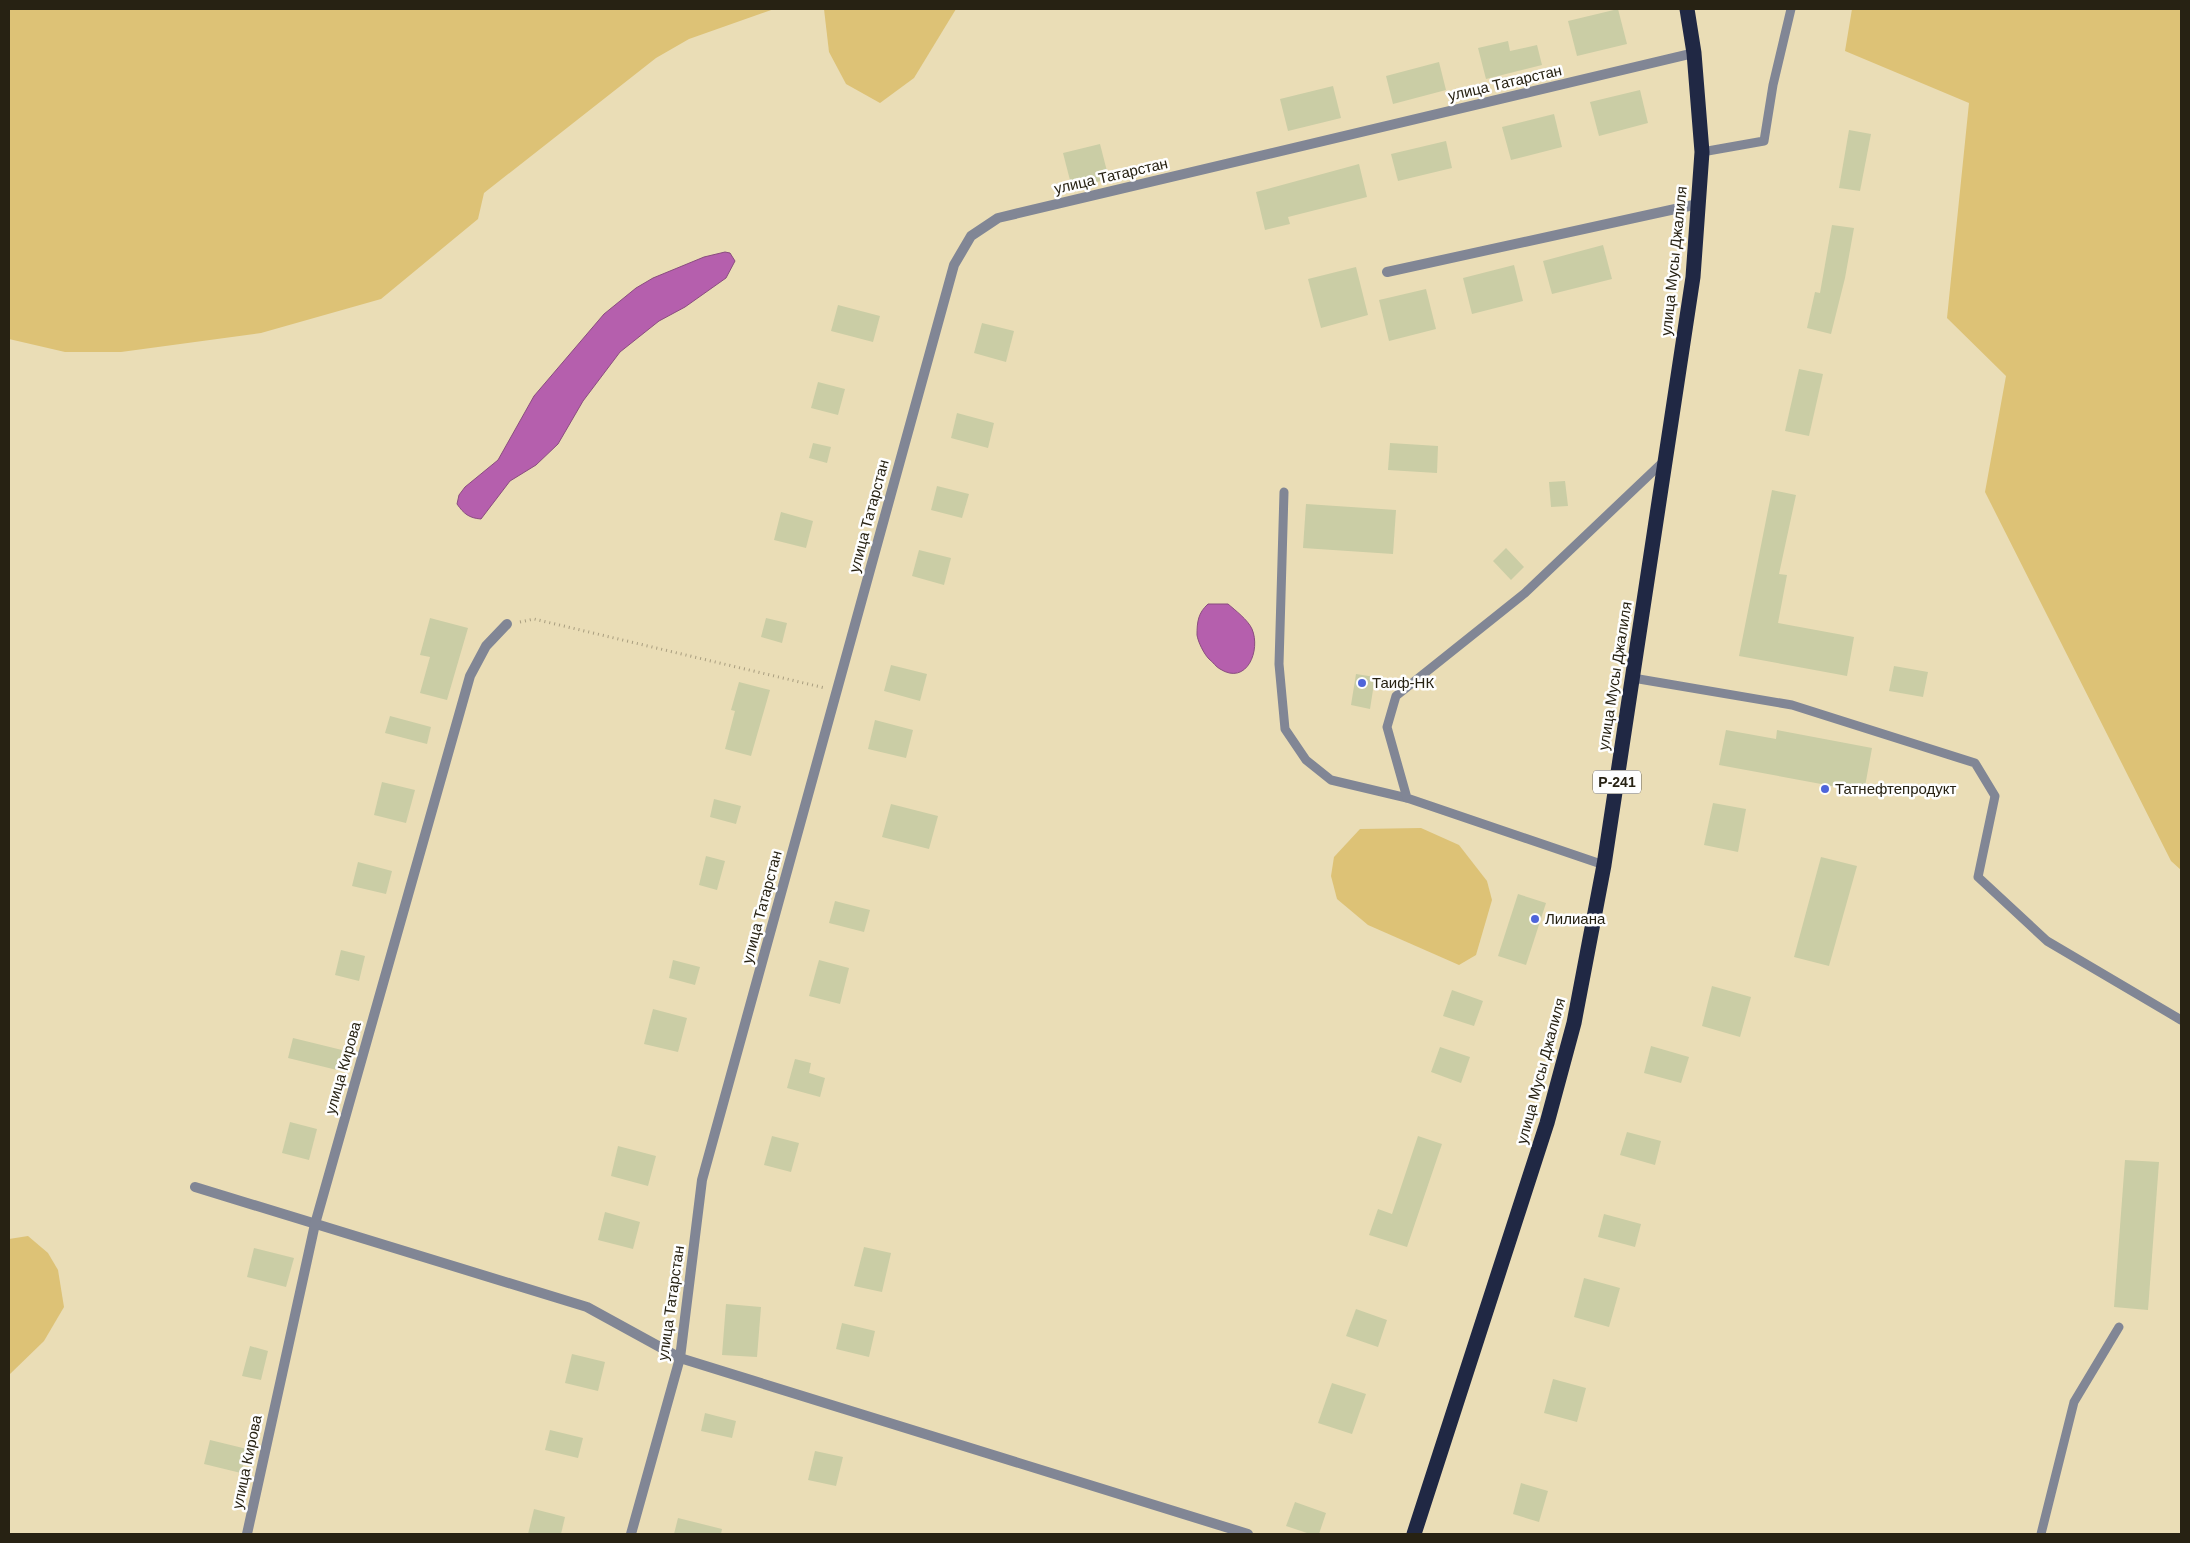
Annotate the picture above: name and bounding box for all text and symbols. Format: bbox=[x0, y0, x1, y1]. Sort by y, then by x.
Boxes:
street label: улица Татарстан bbox=[1446, 61, 1563, 104]
street label: улица Татарстан bbox=[1052, 154, 1169, 197]
street label: улица Мусы Джалиля bbox=[1657, 185, 1690, 337]
street label: улица Татарстан bbox=[845, 458, 892, 574]
street label: улица Мусы Джалиля bbox=[1594, 600, 1635, 752]
place label: Таиф-НК bbox=[1372, 674, 1434, 691]
marker: Таиф-НК bbox=[1356, 677, 1368, 689]
road number: Р-241 bbox=[1593, 770, 1641, 794]
place label: Татнефтепродукт bbox=[1835, 780, 1957, 797]
marker: Татнефтепродукт bbox=[1819, 783, 1831, 795]
street label: улица Татарстан bbox=[738, 849, 785, 965]
place label: Лилиана bbox=[1545, 910, 1606, 927]
marker: Лилиана bbox=[1529, 913, 1541, 925]
street label: улица Мусы Джалиля bbox=[1513, 996, 1568, 1146]
street label: улица Кирова bbox=[321, 1019, 364, 1116]
street label: улица Татарстан bbox=[654, 1244, 687, 1362]
street label: улица Кирова bbox=[228, 1413, 265, 1510]

